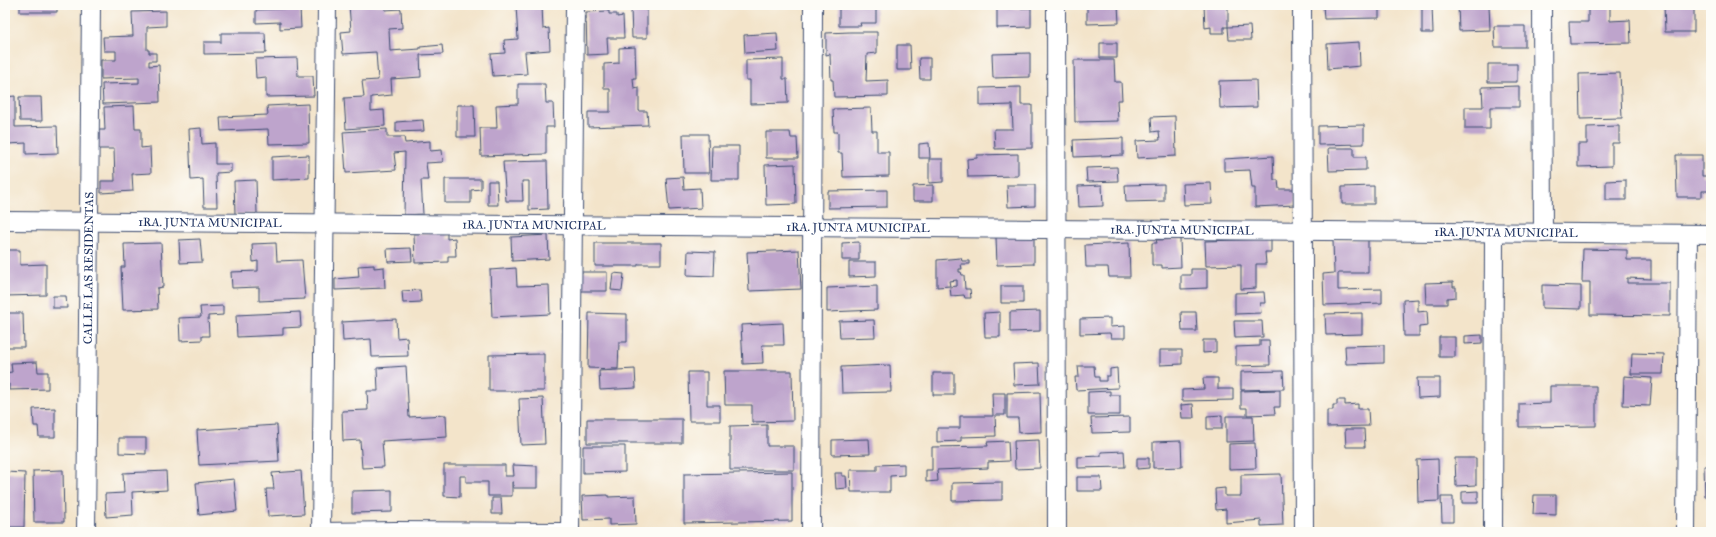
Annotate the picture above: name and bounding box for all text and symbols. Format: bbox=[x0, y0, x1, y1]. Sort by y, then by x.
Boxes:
street label: CALLE LAS RESIDENTAS bbox=[81, 192, 96, 344]
street label: 1RA. JUNTA MUNICIPAL bbox=[138, 215, 282, 230]
street label: 1RA. JUNTA MUNICIPAL bbox=[462, 217, 606, 233]
street label: 1RA. JUNTA MUNICIPAL bbox=[786, 220, 930, 235]
street label: 1RA. JUNTA MUNICIPAL bbox=[1110, 222, 1254, 238]
street label: 1RA. JUNTA MUNICIPAL bbox=[1434, 225, 1578, 240]

